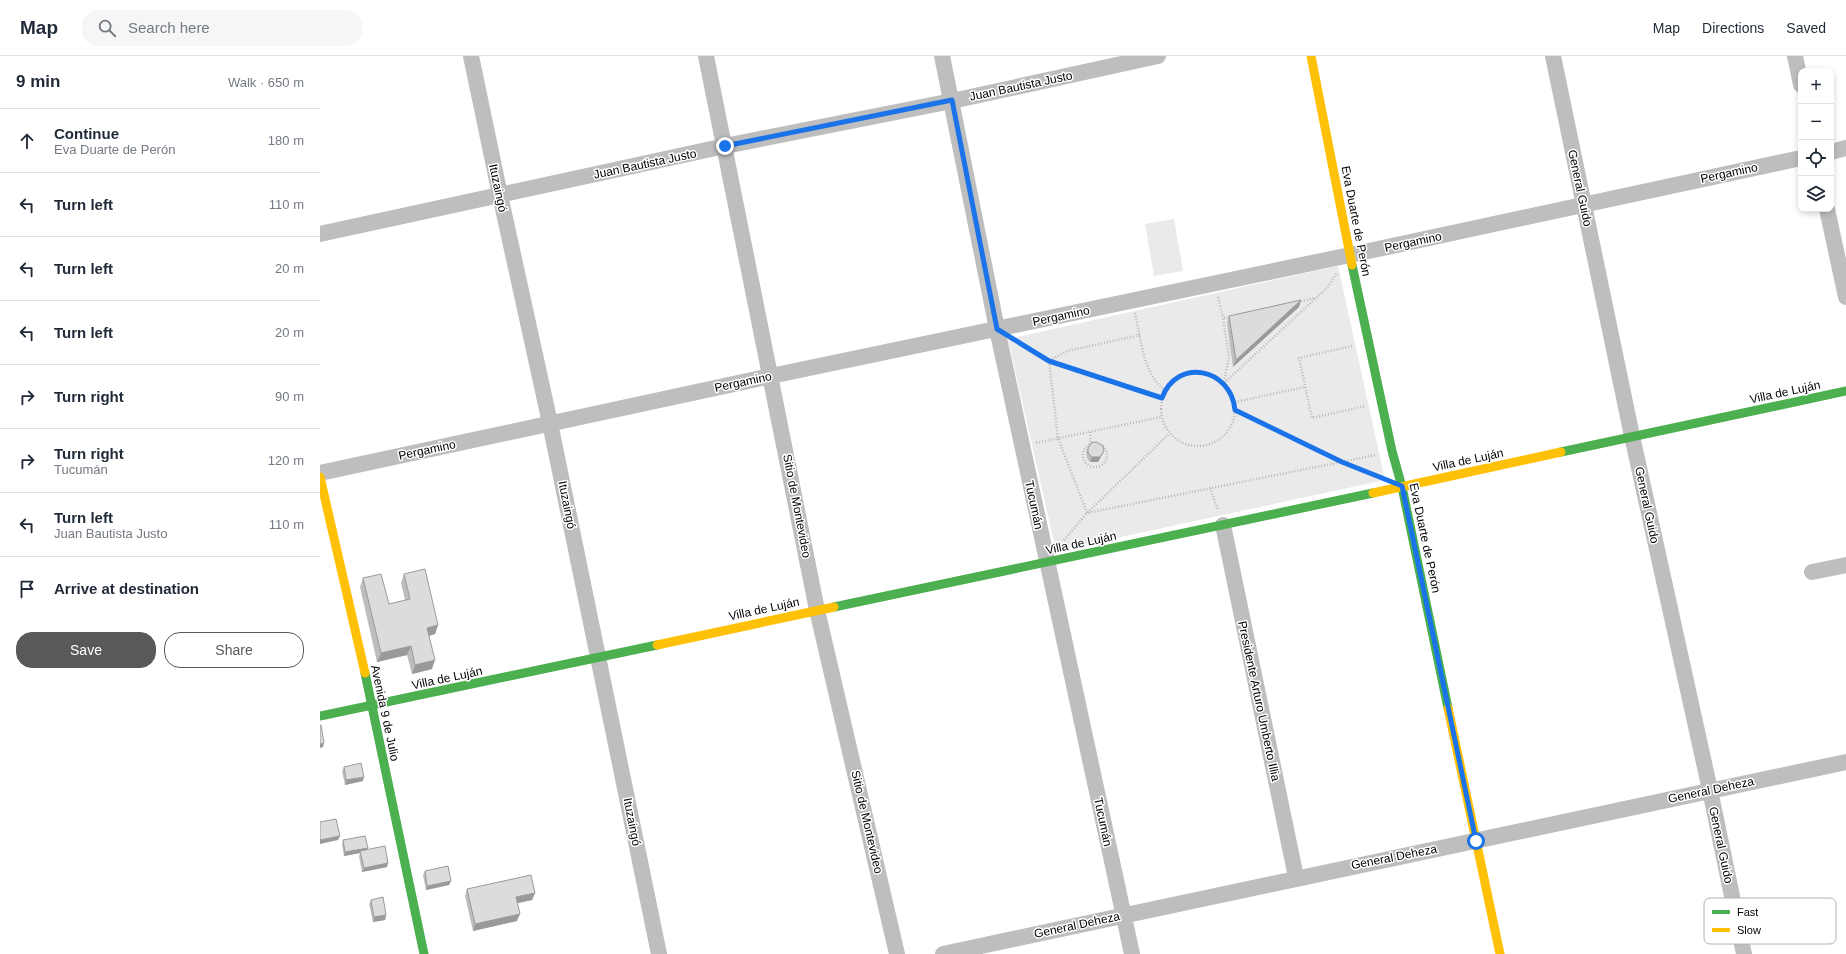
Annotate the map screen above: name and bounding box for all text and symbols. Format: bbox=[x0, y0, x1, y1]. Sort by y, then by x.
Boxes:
search box bbox=[82, 10, 362, 46]
text: Map bbox=[20, 17, 58, 38]
icon: search bbox=[96, 17, 118, 39]
text: Search here bbox=[128, 19, 210, 36]
text: Map bbox=[1653, 20, 1680, 36]
text: Directions bbox=[1702, 20, 1764, 36]
text: Saved bbox=[1786, 20, 1826, 36]
street label: Juan Bautista Justo bbox=[968, 68, 1074, 104]
map controls bbox=[1798, 68, 1834, 212]
button: + bbox=[1798, 68, 1834, 104]
text: 9 min bbox=[16, 72, 60, 91]
text: Walk · 650 m bbox=[228, 75, 304, 90]
button: − bbox=[1798, 104, 1834, 140]
text: Continue bbox=[54, 125, 119, 142]
icon: ahead bbox=[16, 130, 38, 152]
text: 180 m bbox=[268, 133, 304, 148]
route end bbox=[716, 137, 734, 155]
button: locate bbox=[1798, 140, 1834, 176]
text: Eva Duarte de Perón bbox=[54, 142, 175, 157]
street label: Juan Bautista Justo bbox=[592, 146, 698, 182]
street label: General Guido bbox=[1565, 148, 1595, 228]
street label: Pergamino bbox=[1699, 160, 1759, 186]
street label: Ituzaingó bbox=[486, 163, 510, 214]
street label: Eva Duarte de Perón bbox=[1338, 165, 1374, 277]
button: layers bbox=[1798, 176, 1834, 212]
icon: left bbox=[16, 194, 38, 216]
text: Turn left bbox=[54, 196, 113, 213]
text: 110 m bbox=[269, 197, 304, 212]
street label: Pergamino bbox=[1383, 229, 1443, 255]
icon: left bbox=[16, 258, 38, 280]
text: Turn left bbox=[54, 260, 113, 277]
text: 20 m bbox=[275, 261, 304, 276]
street label: Pergamino bbox=[1031, 303, 1091, 329]
icon: left bbox=[16, 322, 38, 344]
text: Turn left bbox=[54, 324, 113, 341]
text: 20 m bbox=[275, 325, 304, 340]
street label: Pergamino bbox=[713, 369, 773, 395]
street label: Villa de Luján bbox=[1748, 378, 1822, 406]
icon: right bbox=[16, 386, 38, 408]
text: Turn right bbox=[54, 388, 124, 405]
text: 90 m bbox=[275, 389, 304, 404]
street label: Pergamino bbox=[397, 437, 457, 463]
text: Turn right bbox=[54, 445, 124, 462]
street label: Villa de Luján bbox=[1431, 446, 1505, 474]
icon: right bbox=[16, 450, 38, 472]
text: 120 m bbox=[268, 453, 304, 468]
street label: Sitio de Montevideo bbox=[780, 453, 814, 559]
text: Tucumán bbox=[54, 462, 108, 477]
street label: General Guido bbox=[1632, 465, 1662, 545]
street label: Tucumán bbox=[1022, 479, 1046, 531]
street label: Ituzaingó bbox=[555, 480, 579, 531]
street label: Eva Duarte de Perón bbox=[1407, 482, 1443, 594]
text: Turn left bbox=[54, 509, 113, 526]
icon: left bbox=[16, 514, 38, 536]
text: 110 m bbox=[269, 517, 304, 532]
text: Juan Bautista Justo bbox=[54, 526, 167, 541]
street label: Villa de Luján bbox=[1044, 529, 1118, 557]
icon: arrive bbox=[16, 578, 38, 600]
text: Arrive at destination bbox=[54, 580, 199, 597]
street label: Villa de Luján bbox=[727, 595, 801, 623]
street label: Presidente Arturo Umberto Illia bbox=[1235, 620, 1283, 783]
button: Save bbox=[16, 632, 156, 668]
button: Share bbox=[164, 632, 304, 668]
street label: Avenida 9 de Julio bbox=[368, 664, 402, 763]
street label: Villa de Luján bbox=[410, 664, 484, 692]
street label: Sitio de Montevideo bbox=[848, 769, 886, 875]
street label: General Deheza bbox=[1667, 774, 1756, 806]
street label: Tucumán bbox=[1091, 796, 1115, 848]
street label: Ituzaingó bbox=[620, 797, 644, 848]
street label: General Guido bbox=[1706, 805, 1736, 885]
route start bbox=[1467, 832, 1485, 850]
street label: General Deheza bbox=[1350, 842, 1439, 872]
legend bbox=[1704, 898, 1836, 944]
text: Fast bbox=[1737, 906, 1758, 918]
street label: General Deheza bbox=[1033, 909, 1122, 941]
text: Slow bbox=[1737, 924, 1761, 936]

